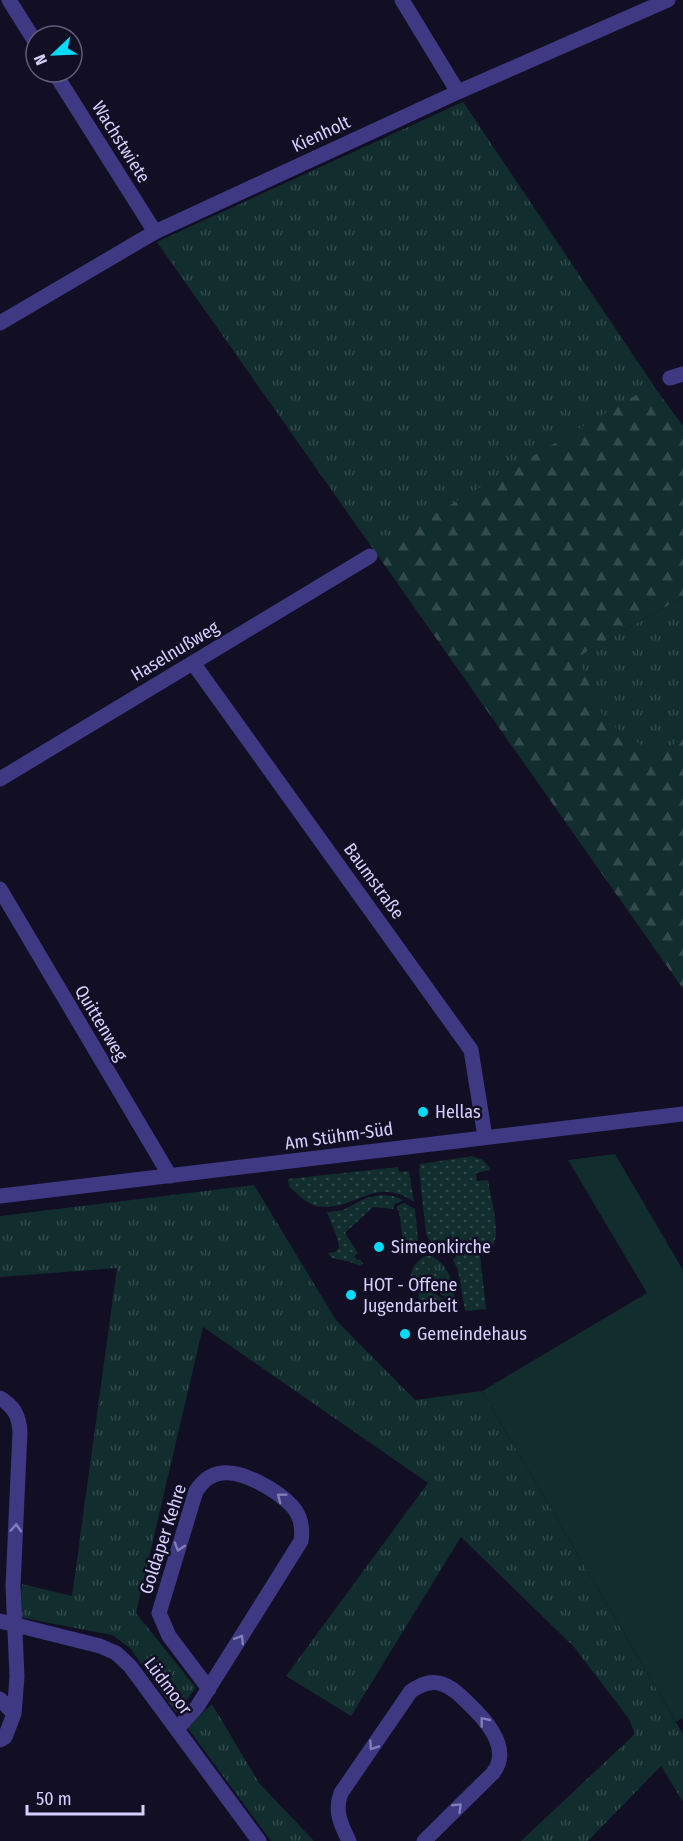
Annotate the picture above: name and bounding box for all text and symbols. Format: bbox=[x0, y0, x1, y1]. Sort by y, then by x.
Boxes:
north arrow bbox=[24, 24, 84, 84]
text: N bbox=[30, 52, 51, 68]
street label: Wachstwiete bbox=[87, 97, 155, 187]
street label: Kienholt bbox=[288, 111, 354, 157]
street label: Haselnußweg bbox=[127, 616, 223, 686]
street label: Baumstraße bbox=[339, 839, 409, 923]
street label: Quittenweg bbox=[70, 981, 132, 1065]
place label: Hellas bbox=[435, 1101, 481, 1123]
marker: Hellas bbox=[416, 1105, 430, 1119]
street label: Am Stühm-Süd bbox=[283, 1118, 395, 1154]
place label: Simeonkirche bbox=[391, 1236, 491, 1258]
marker: Simeonkirche bbox=[372, 1240, 386, 1254]
place label: HOT - Offene Jugendarbeit bbox=[363, 1274, 458, 1317]
marker: HOT - Offene Jugendarbeit bbox=[344, 1288, 358, 1302]
place label: Gemeindehaus bbox=[417, 1323, 527, 1345]
marker: Gemeindehaus bbox=[398, 1327, 412, 1341]
street label: Goldaper Kehre bbox=[135, 1481, 191, 1597]
one-way arrow bbox=[276, 1494, 287, 1505]
one-way arrow bbox=[9, 1523, 22, 1532]
one-way arrow bbox=[174, 1541, 186, 1552]
one-way arrow bbox=[233, 1635, 244, 1646]
street label: Lüdmoor bbox=[139, 1653, 197, 1719]
one-way arrow bbox=[481, 1717, 492, 1728]
one-way arrow bbox=[369, 1740, 380, 1751]
scale bar bbox=[27, 1778, 142, 1816]
text: 50 m bbox=[36, 1788, 72, 1810]
one-way arrow bbox=[451, 1804, 462, 1815]

